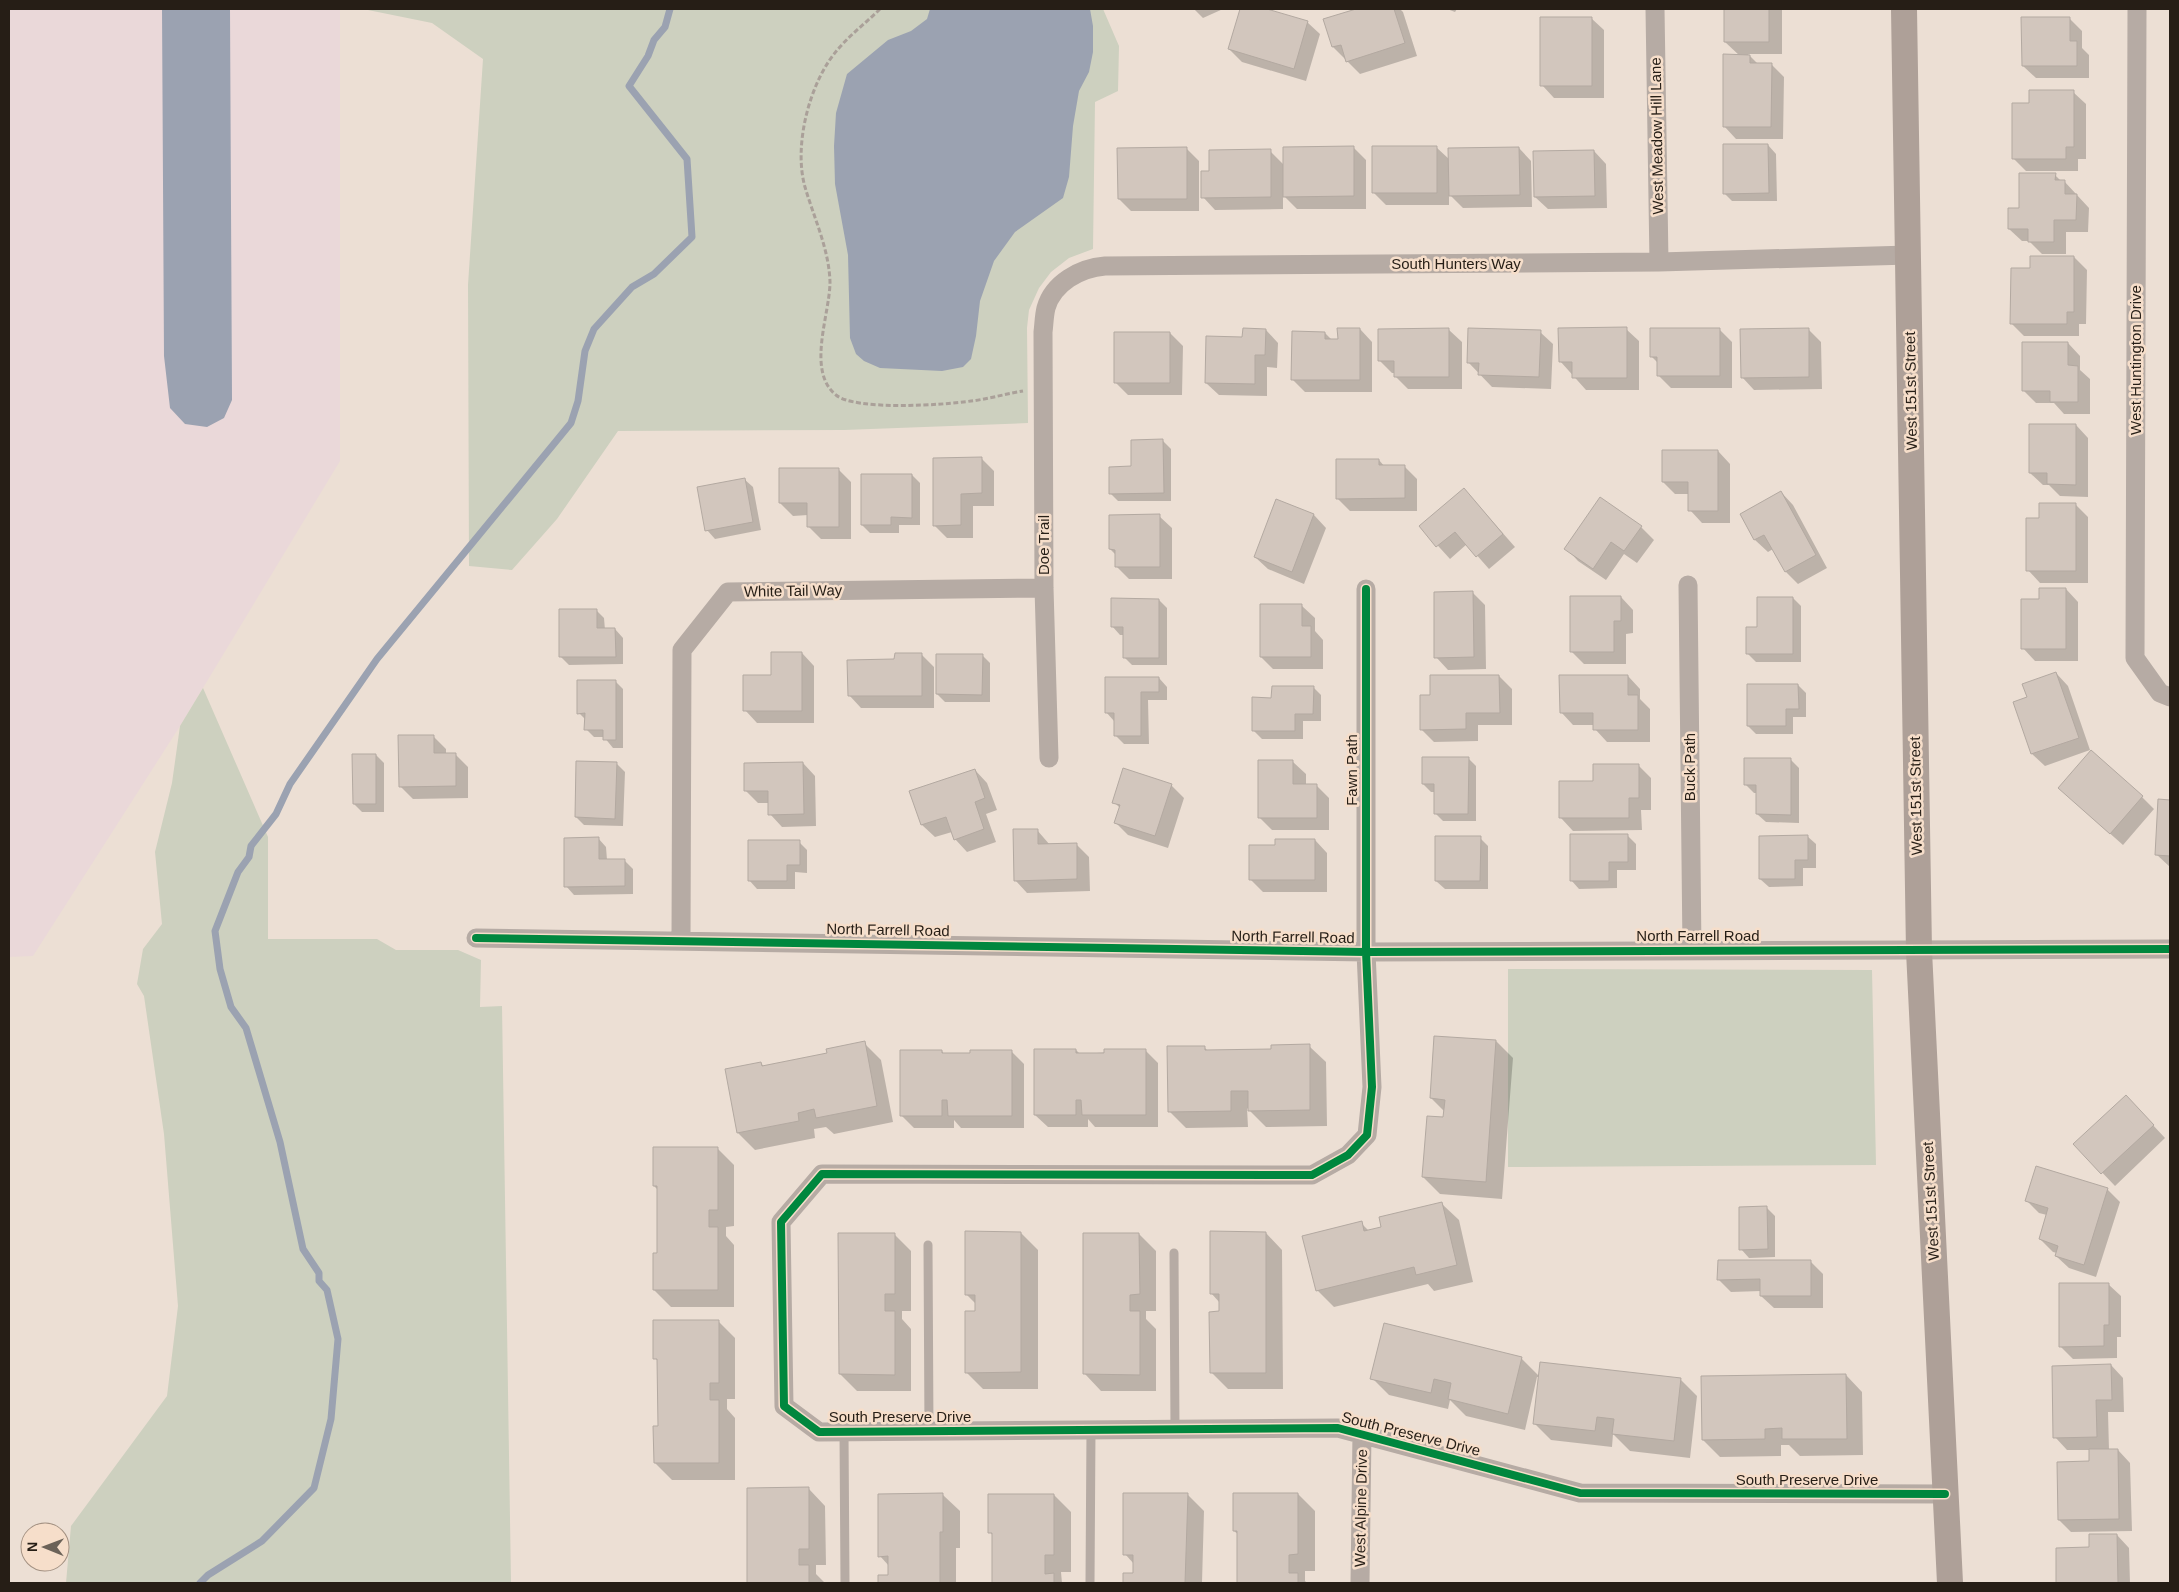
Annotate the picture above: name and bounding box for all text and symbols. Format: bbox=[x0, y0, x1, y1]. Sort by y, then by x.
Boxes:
street label: West Meadow Hill Lane bbox=[1647, 57, 1666, 215]
street label: South Hunters Way bbox=[1391, 255, 1521, 272]
street label: West Huntington Drive bbox=[2127, 285, 2144, 435]
street label: West 151st Street bbox=[1901, 331, 1920, 451]
street label: Doe Trail bbox=[1035, 515, 1052, 575]
street label: White Tail Way bbox=[744, 581, 843, 600]
street label: Buck Path bbox=[1681, 733, 1698, 801]
street label: Fawn Path bbox=[1343, 734, 1360, 806]
street label: West 151st Street bbox=[1906, 736, 1925, 856]
street label: North Farrell Road bbox=[826, 920, 950, 939]
street label: North Farrell Road bbox=[1231, 927, 1355, 946]
street label: North Farrell Road bbox=[1636, 927, 1760, 944]
street label: West 151st Street bbox=[1919, 1140, 1942, 1261]
street label: South Preserve Drive bbox=[829, 1408, 971, 1425]
street label: South Preserve Drive bbox=[1340, 1408, 1482, 1459]
street label: West Alpine Drive bbox=[1351, 1449, 1370, 1567]
street label: South Preserve Drive bbox=[1736, 1471, 1878, 1488]
north arrow bbox=[20, 1522, 70, 1572]
text: N bbox=[24, 1542, 40, 1552]

